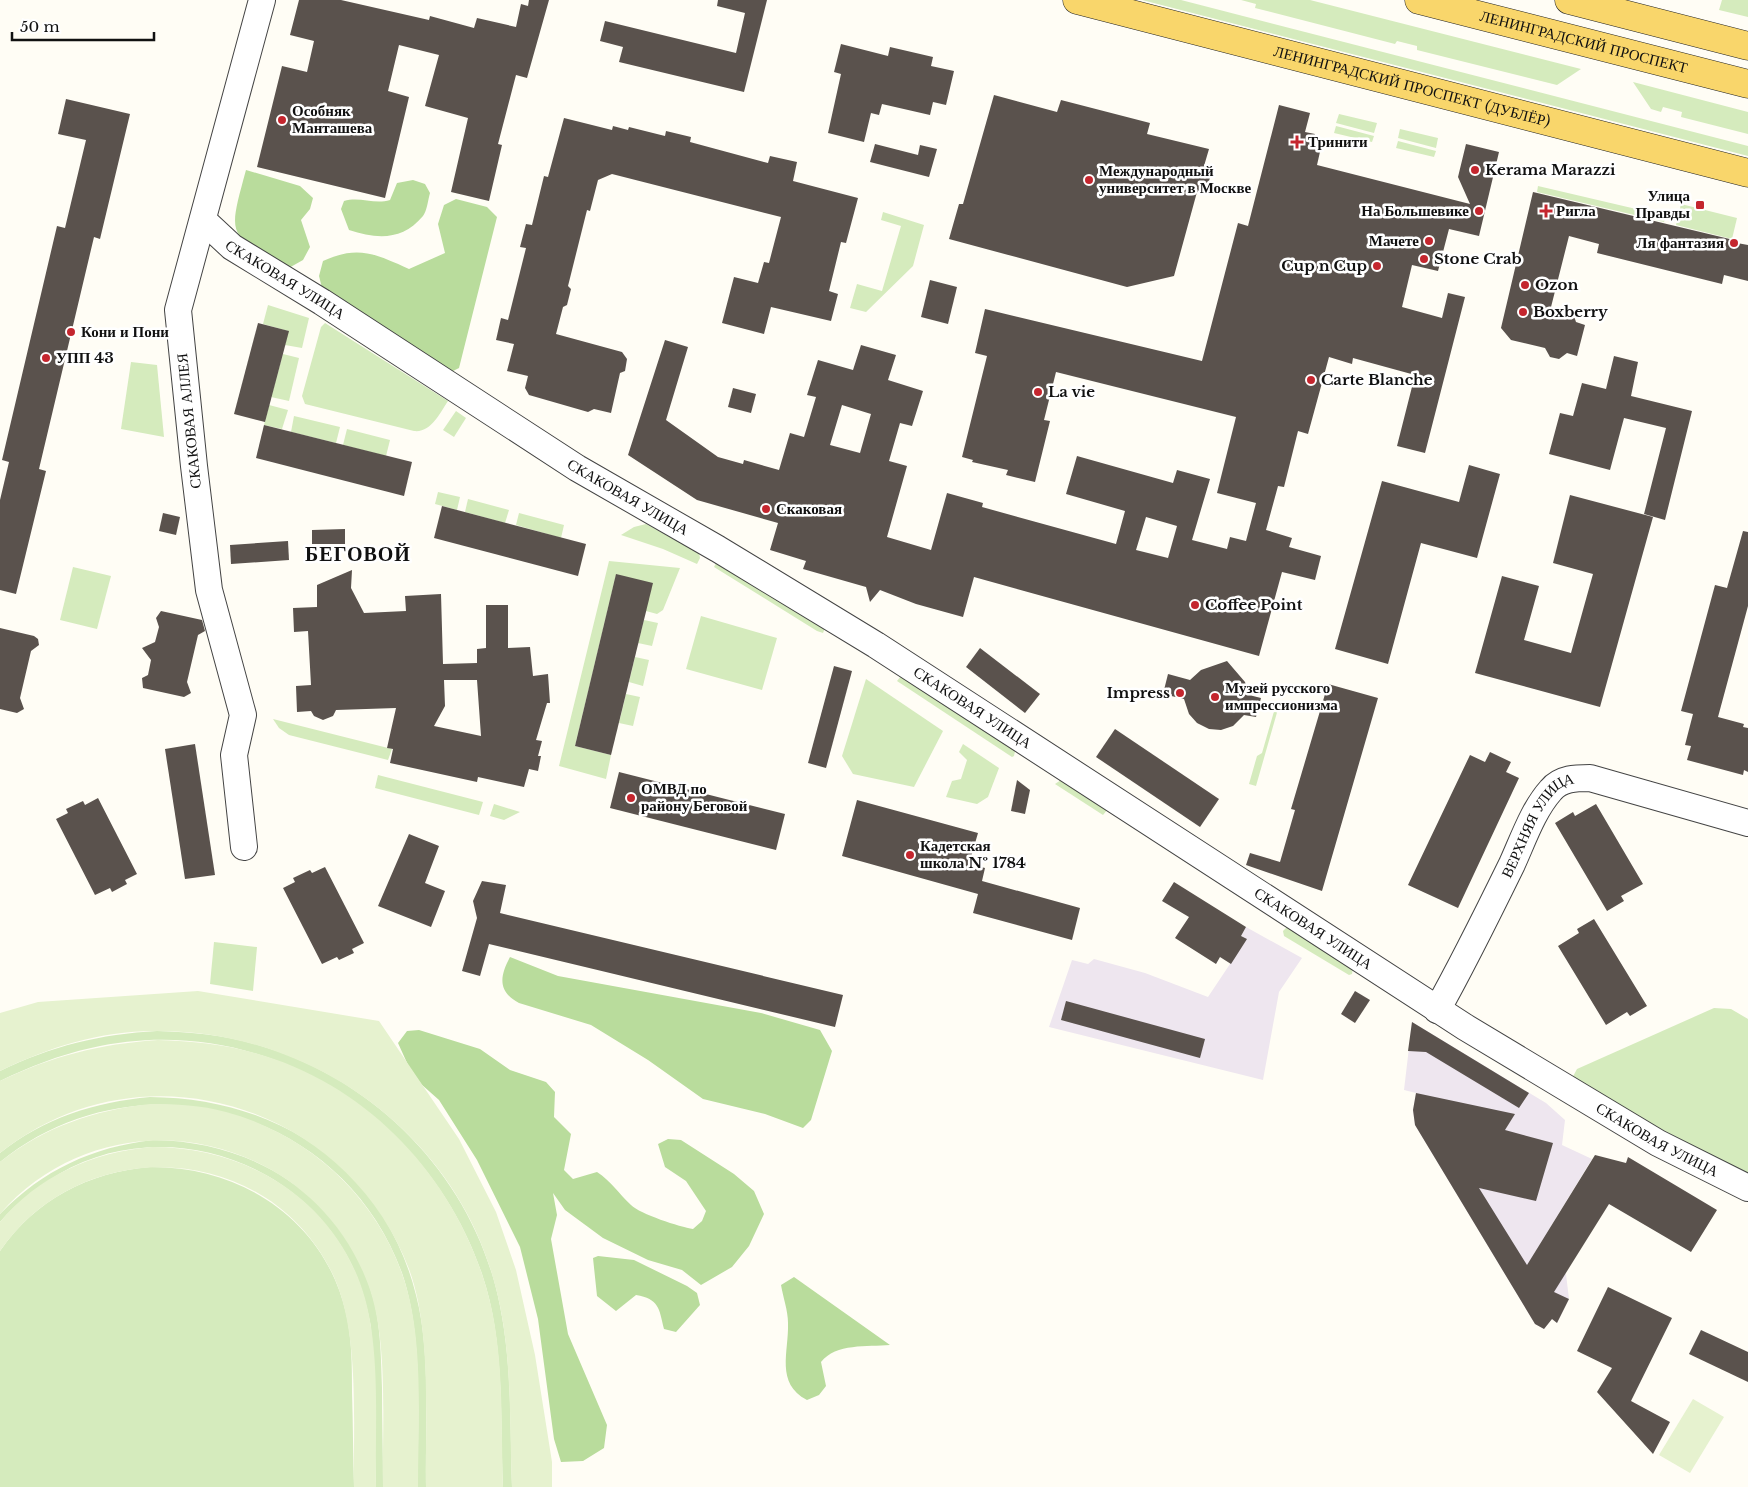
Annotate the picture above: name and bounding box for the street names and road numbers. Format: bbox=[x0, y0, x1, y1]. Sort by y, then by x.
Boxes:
street label: ЛЕНИНГРАДСКИЙ ПРОСПЕКТ bbox=[1478, 6, 1690, 77]
street label: ЛЕНИНГРАДСКИЙ ПРОСПЕКТ (ДУБЛЁР) bbox=[1272, 41, 1553, 131]
street label: СКАКОВАЯ УЛИЦА bbox=[221, 235, 349, 324]
street label: СКАКОВАЯ АЛЛЕЯ bbox=[172, 353, 205, 490]
street label: СКАКОВАЯ УЛИЦА bbox=[564, 454, 692, 539]
street label: СКАКОВАЯ УЛИЦА bbox=[910, 662, 1036, 753]
street label: ВЕРХНЯЯ УЛИЦА bbox=[1497, 769, 1576, 881]
street label: СКАКОВАЯ УЛИЦА bbox=[1251, 883, 1376, 974]
street label: СКАКОВАЯ УЛИЦА bbox=[1593, 1098, 1722, 1181]

